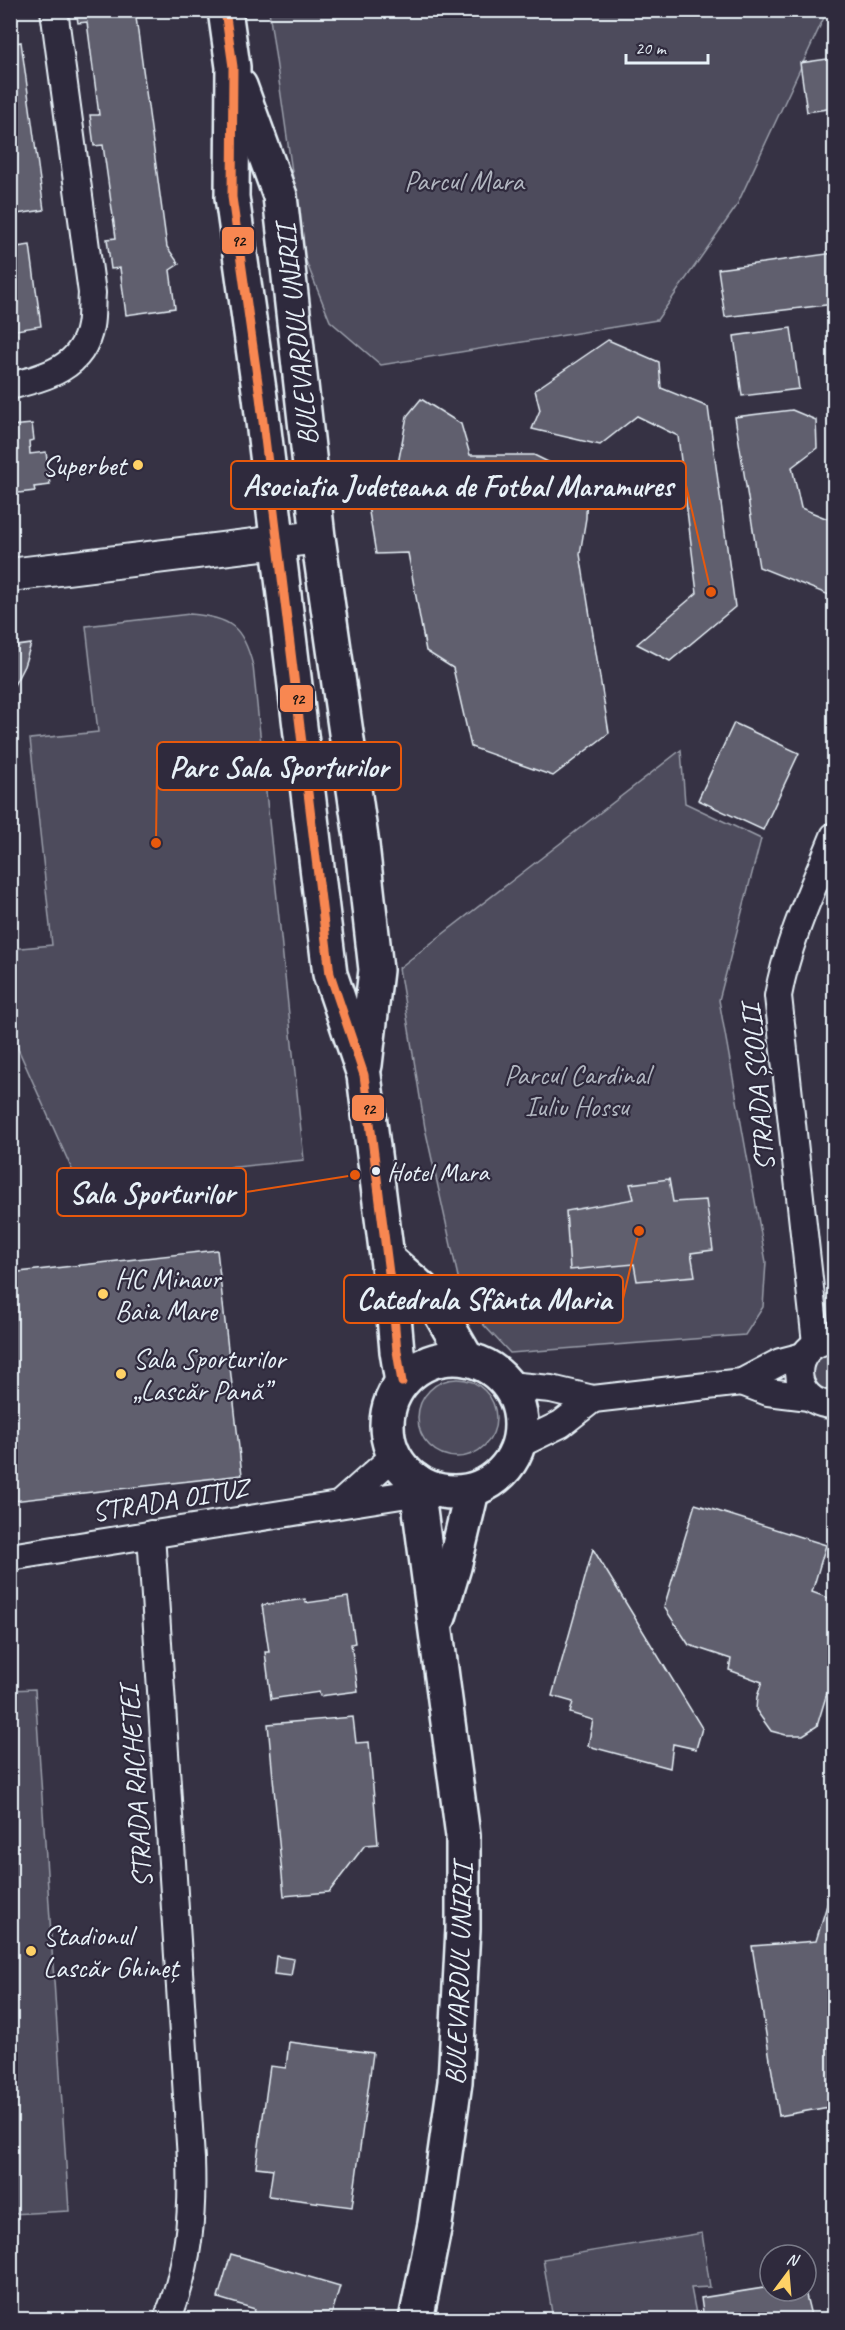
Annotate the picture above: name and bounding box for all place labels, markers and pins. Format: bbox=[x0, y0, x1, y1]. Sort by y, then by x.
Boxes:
place label: Superbet bbox=[42, 448, 129, 483]
marker: Superbet bbox=[131, 458, 145, 472]
callout: Asociatia Judeteana de Fotbal Maramures bbox=[231, 461, 686, 509]
callout: Parc Sala Sporturilor bbox=[157, 742, 401, 790]
place label: Hotel Mara bbox=[387, 1156, 490, 1189]
marker: Hotel Mara bbox=[370, 1165, 382, 1177]
callout: Sala Sporturilor bbox=[57, 1168, 246, 1216]
place label: HC Minaur Baia Mare bbox=[115, 1261, 223, 1328]
callout: Catedrala Sfânta Maria bbox=[344, 1275, 623, 1323]
marker: HC Minaur Baia Mare bbox=[96, 1287, 110, 1301]
place label: Sala Sporturilor „Lascăr Pană” bbox=[133, 1341, 288, 1408]
marker: Sala Sporturilor „Lascăr Pană” bbox=[114, 1367, 128, 1381]
place label: Stadionul Lascăr Ghineț bbox=[43, 1918, 181, 1985]
marker: Stadionul Lascăr Ghineț bbox=[24, 1944, 38, 1958]

